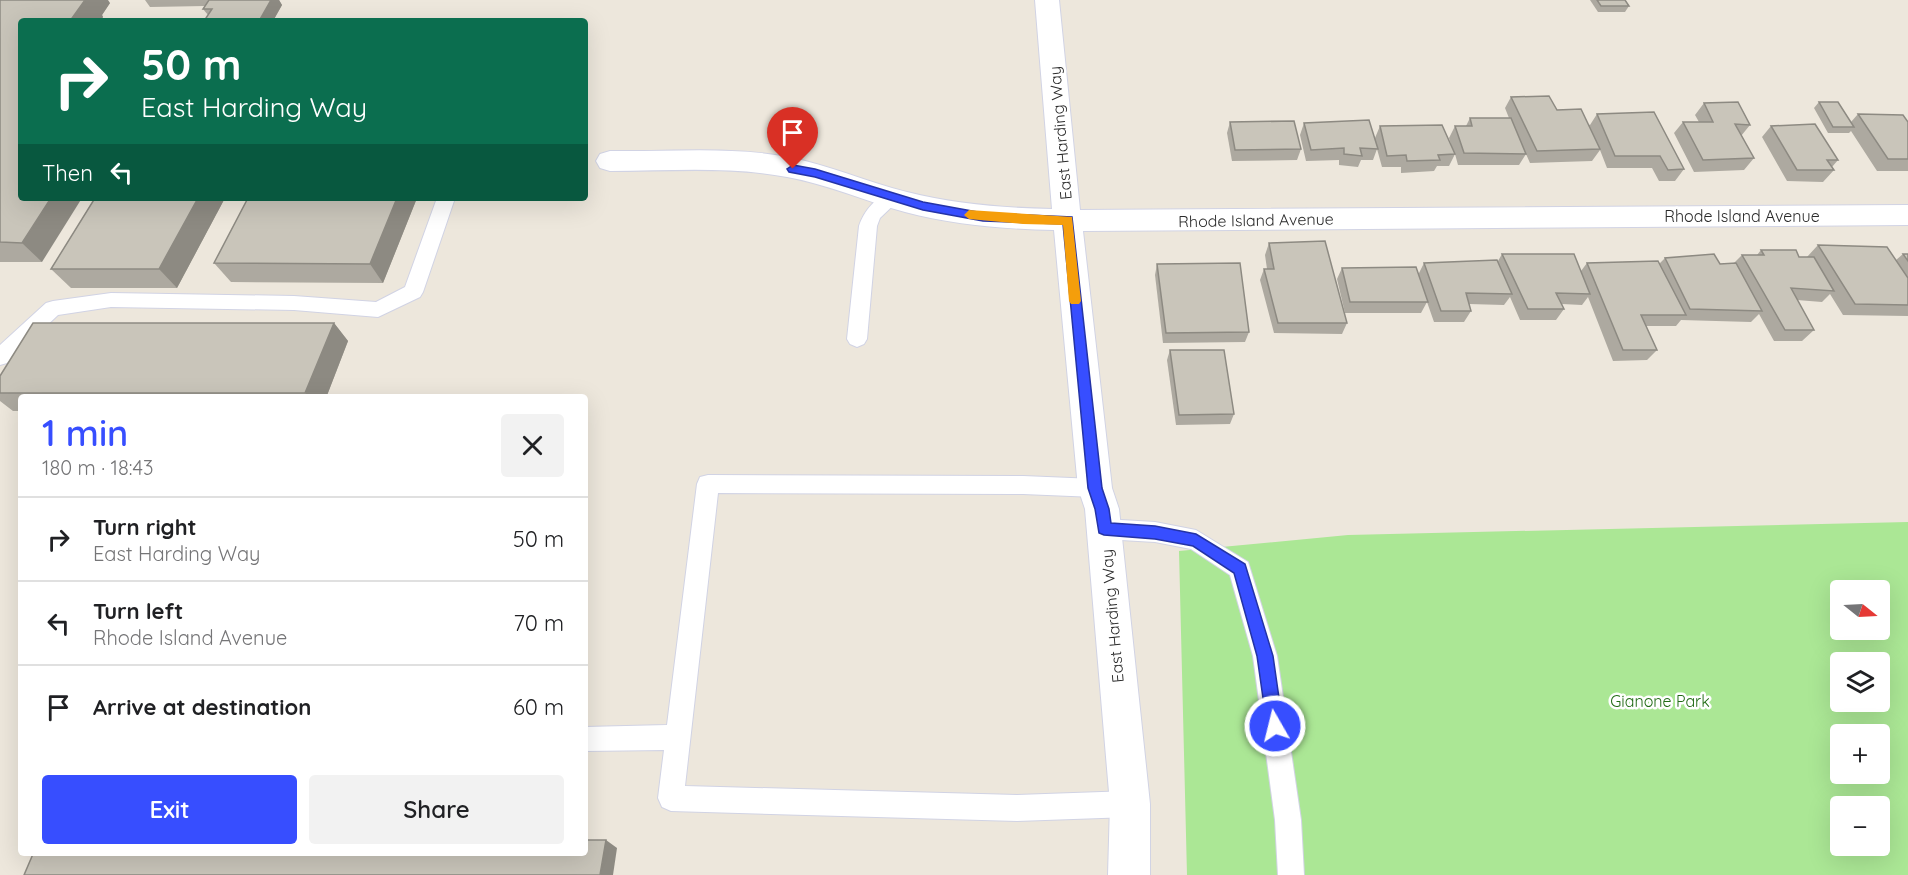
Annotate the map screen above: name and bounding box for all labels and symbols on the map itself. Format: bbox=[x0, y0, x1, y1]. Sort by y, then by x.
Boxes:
street label: East Harding Way bbox=[1044, 65, 1076, 201]
pin bbox=[767, 107, 818, 169]
street label: Rhode Island Avenue bbox=[1664, 206, 1820, 226]
street label: Rhode Island Avenue bbox=[1178, 209, 1334, 231]
street label: East Harding Way bbox=[1096, 548, 1128, 684]
north arrow bbox=[1830, 580, 1890, 640]
park label: Gianone Park bbox=[1610, 691, 1710, 711]
position arrow bbox=[1243, 694, 1307, 758]

